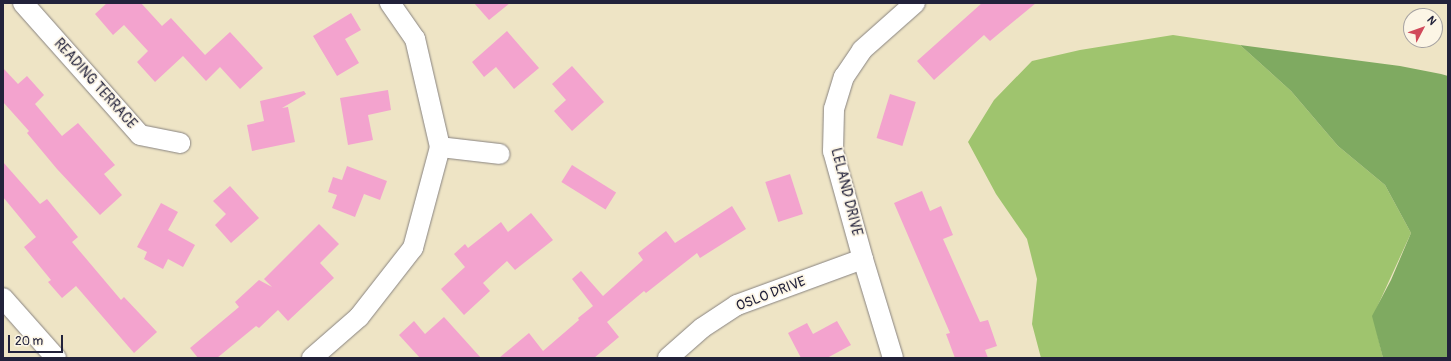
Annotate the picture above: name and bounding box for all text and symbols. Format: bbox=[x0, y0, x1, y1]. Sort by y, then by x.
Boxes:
north arrow bbox=[1403, 8, 1443, 48]
text: N bbox=[1424, 13, 1439, 28]
street label: READING TERRACE bbox=[50, 36, 140, 132]
street label: LELAND DRIVE bbox=[827, 146, 865, 238]
street label: OSLO DRIVE bbox=[734, 273, 808, 315]
scale bar bbox=[10, 327, 65, 353]
text: 20 m bbox=[15, 334, 43, 349]

